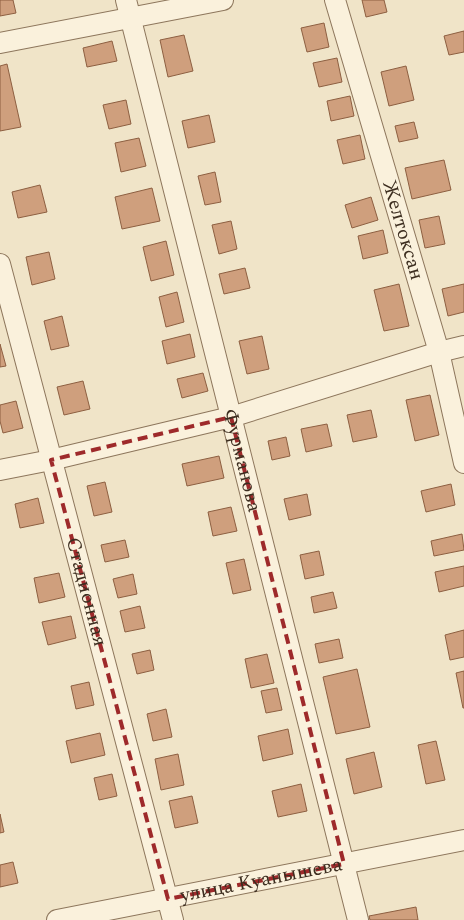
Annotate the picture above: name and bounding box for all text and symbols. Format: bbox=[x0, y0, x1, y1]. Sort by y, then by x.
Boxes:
street label: Желтоксан bbox=[374, 177, 432, 284]
street label: Фурманова bbox=[215, 406, 270, 515]
street label: Стадионная bbox=[58, 534, 115, 650]
street label: улица Куанышева bbox=[176, 849, 345, 911]

